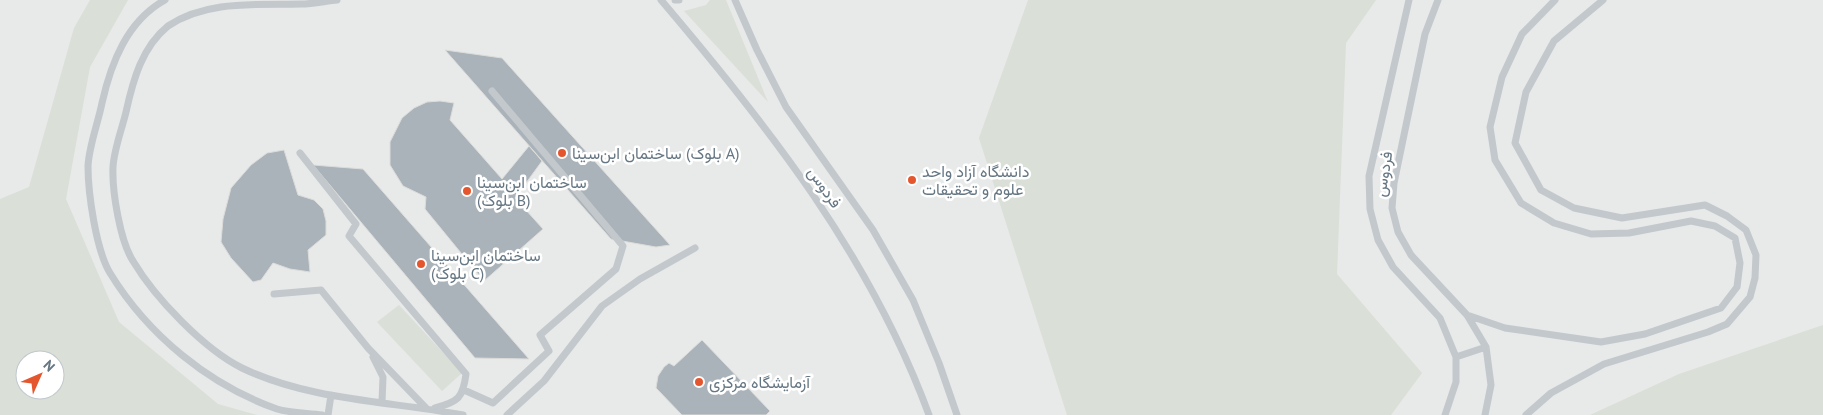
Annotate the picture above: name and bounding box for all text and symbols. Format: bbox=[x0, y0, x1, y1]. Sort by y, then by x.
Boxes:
place label: ساختمان ابن‌سینا (بلوک A) bbox=[572, 143, 740, 164]
marker: ساختمان ابن‌سینا (بلوک A) bbox=[556, 147, 568, 159]
street label: فردوس bbox=[1370, 150, 1397, 198]
place label: دانشگاه آزاد واحد علوم و تحقیقات bbox=[922, 161, 1029, 200]
street label: فردوس bbox=[803, 162, 846, 212]
place label: ساختمان ابن‌سینا (بلوک B) bbox=[477, 172, 587, 211]
marker: دانشگاه آزاد واحد علوم و تحقیقات bbox=[906, 174, 918, 186]
marker: ساختمان ابن‌سینا (بلوک B) bbox=[461, 185, 473, 197]
place label: ساختمان ابن‌سینا (بلوک C) bbox=[431, 245, 541, 284]
marker: ساختمان ابن‌سینا (بلوک C) bbox=[415, 258, 427, 270]
north arrow bbox=[15, 350, 65, 400]
text: N bbox=[40, 356, 59, 375]
place label: آزمایشگاه مرکزی bbox=[709, 372, 811, 393]
marker: آزمایشگاه مرکزی bbox=[693, 376, 705, 388]

